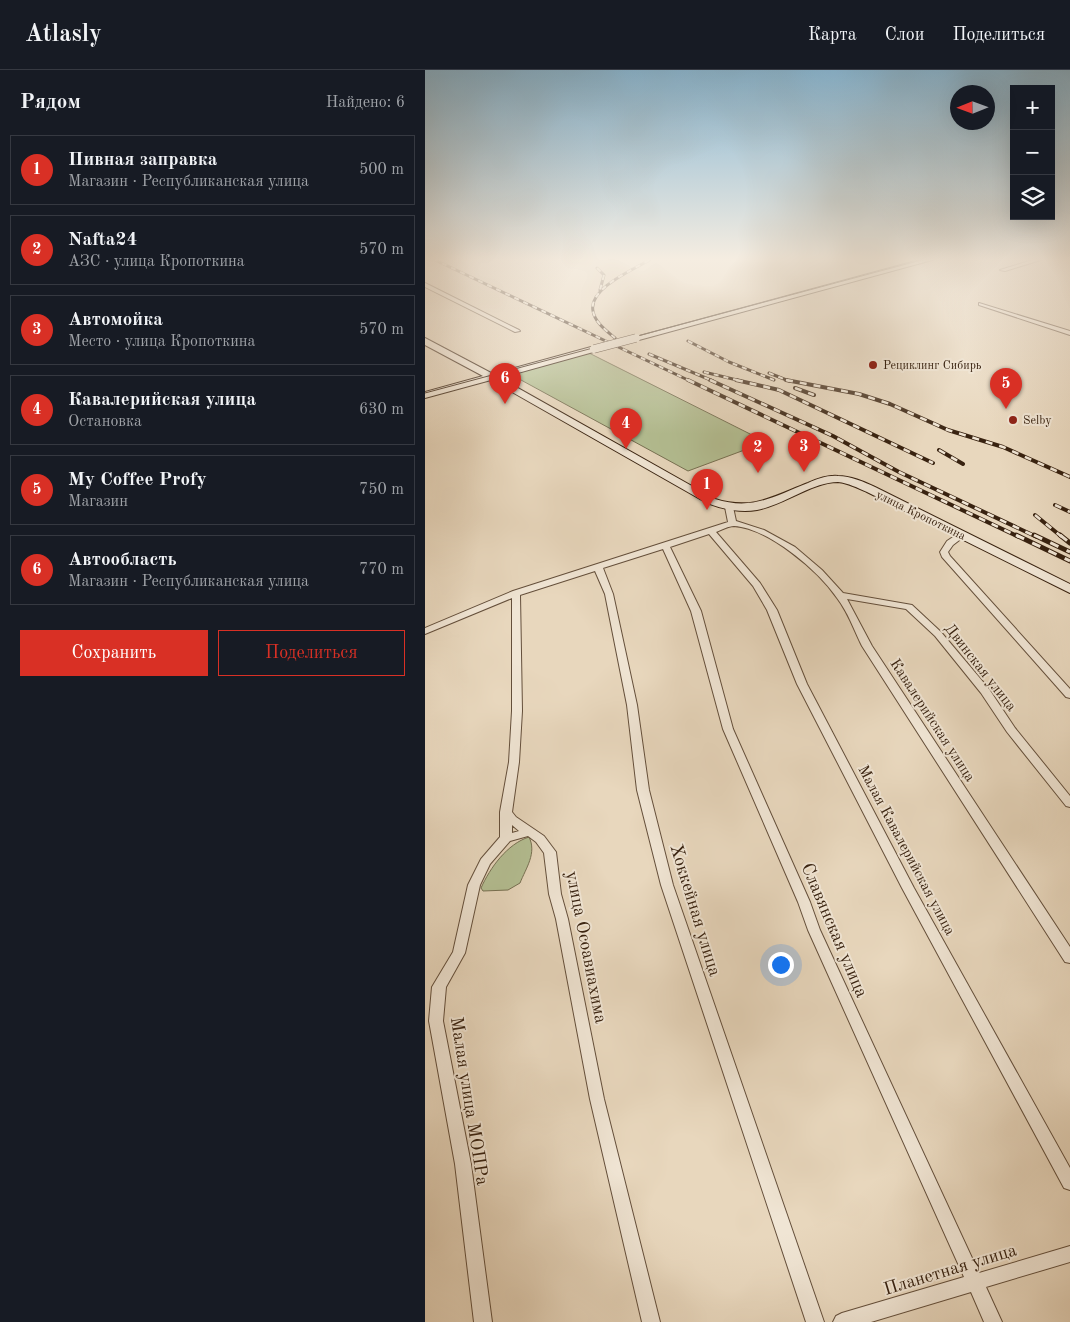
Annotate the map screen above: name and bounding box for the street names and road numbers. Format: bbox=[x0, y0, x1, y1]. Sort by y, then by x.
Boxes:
street label: улица Кропоткина bbox=[874, 489, 967, 543]
street label: Двинская улица bbox=[941, 621, 1019, 715]
street label: Кавалерийская улица bbox=[886, 657, 977, 785]
street label: Малая Кавалерийская улица bbox=[854, 763, 957, 939]
street label: Хоккейная улица bbox=[666, 842, 724, 979]
street label: Славянская улица bbox=[798, 861, 871, 1000]
street label: улица Осоавиахима bbox=[562, 869, 610, 1025]
street label: Малая улица МОПРа bbox=[447, 1016, 491, 1187]
street label: Планетная улица bbox=[882, 1241, 1019, 1299]

